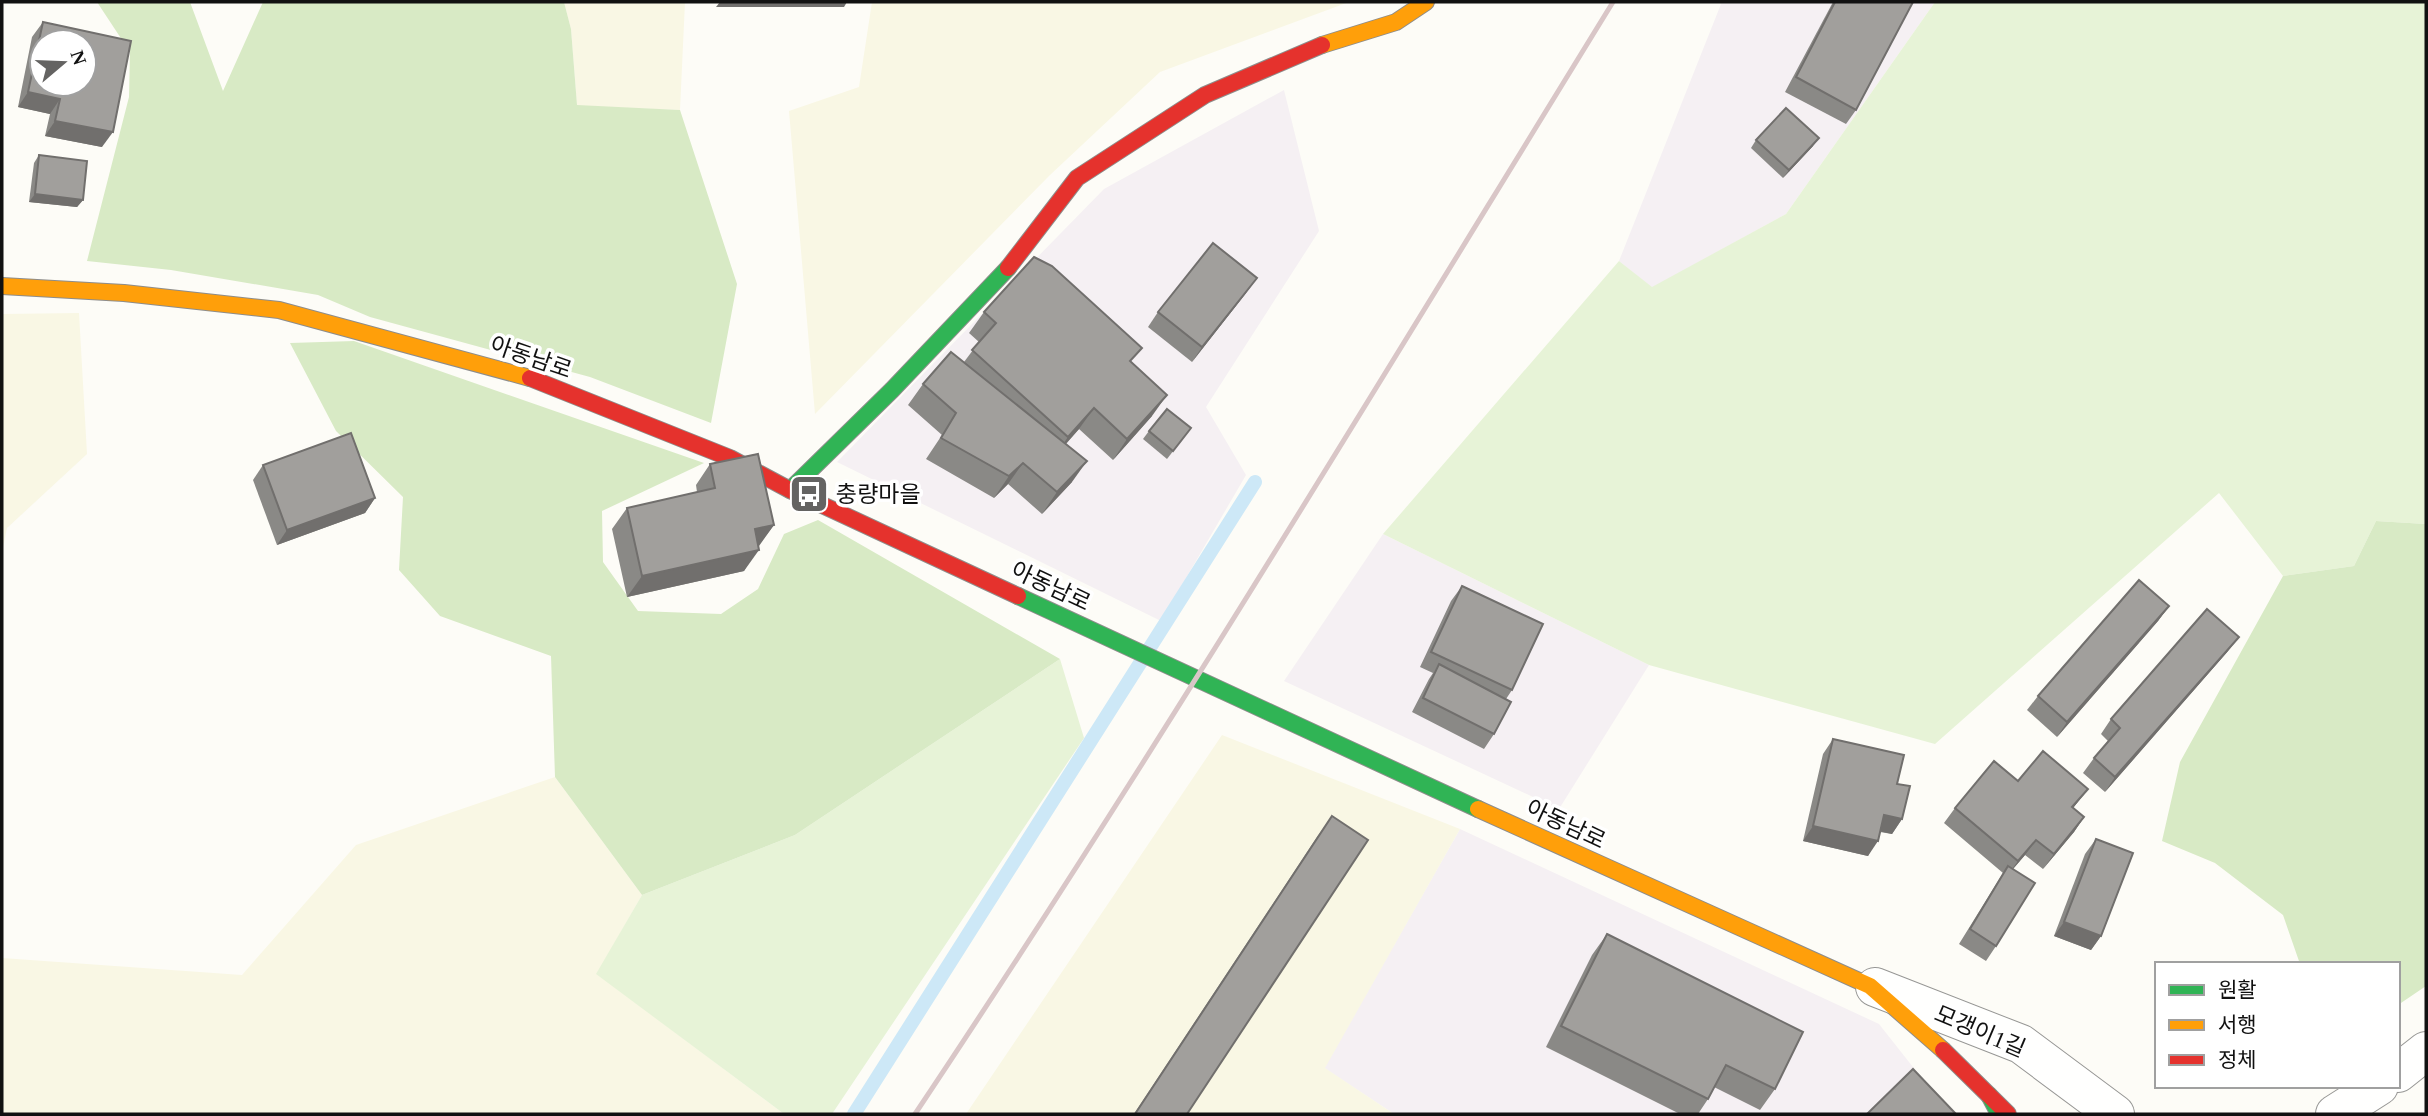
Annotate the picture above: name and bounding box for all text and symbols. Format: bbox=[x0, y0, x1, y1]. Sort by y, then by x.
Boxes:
north arrow bbox=[28, 28, 98, 98]
text: N bbox=[66, 48, 91, 68]
street label: 아동남로 bbox=[487, 332, 575, 383]
bus stop icon: 충량마을 bbox=[788, 473, 830, 515]
place label: 충량마을 bbox=[836, 482, 921, 507]
street label: 아동남로 bbox=[1007, 557, 1094, 616]
street label: 아동남로 bbox=[1522, 795, 1609, 854]
legend bbox=[2155, 962, 2400, 1088]
text: 원활 bbox=[2218, 978, 2257, 1002]
street label: 모갱이1길 bbox=[1931, 1001, 2029, 1062]
text: 서행 bbox=[2218, 1013, 2257, 1037]
text: 정체 bbox=[2218, 1048, 2257, 1072]

